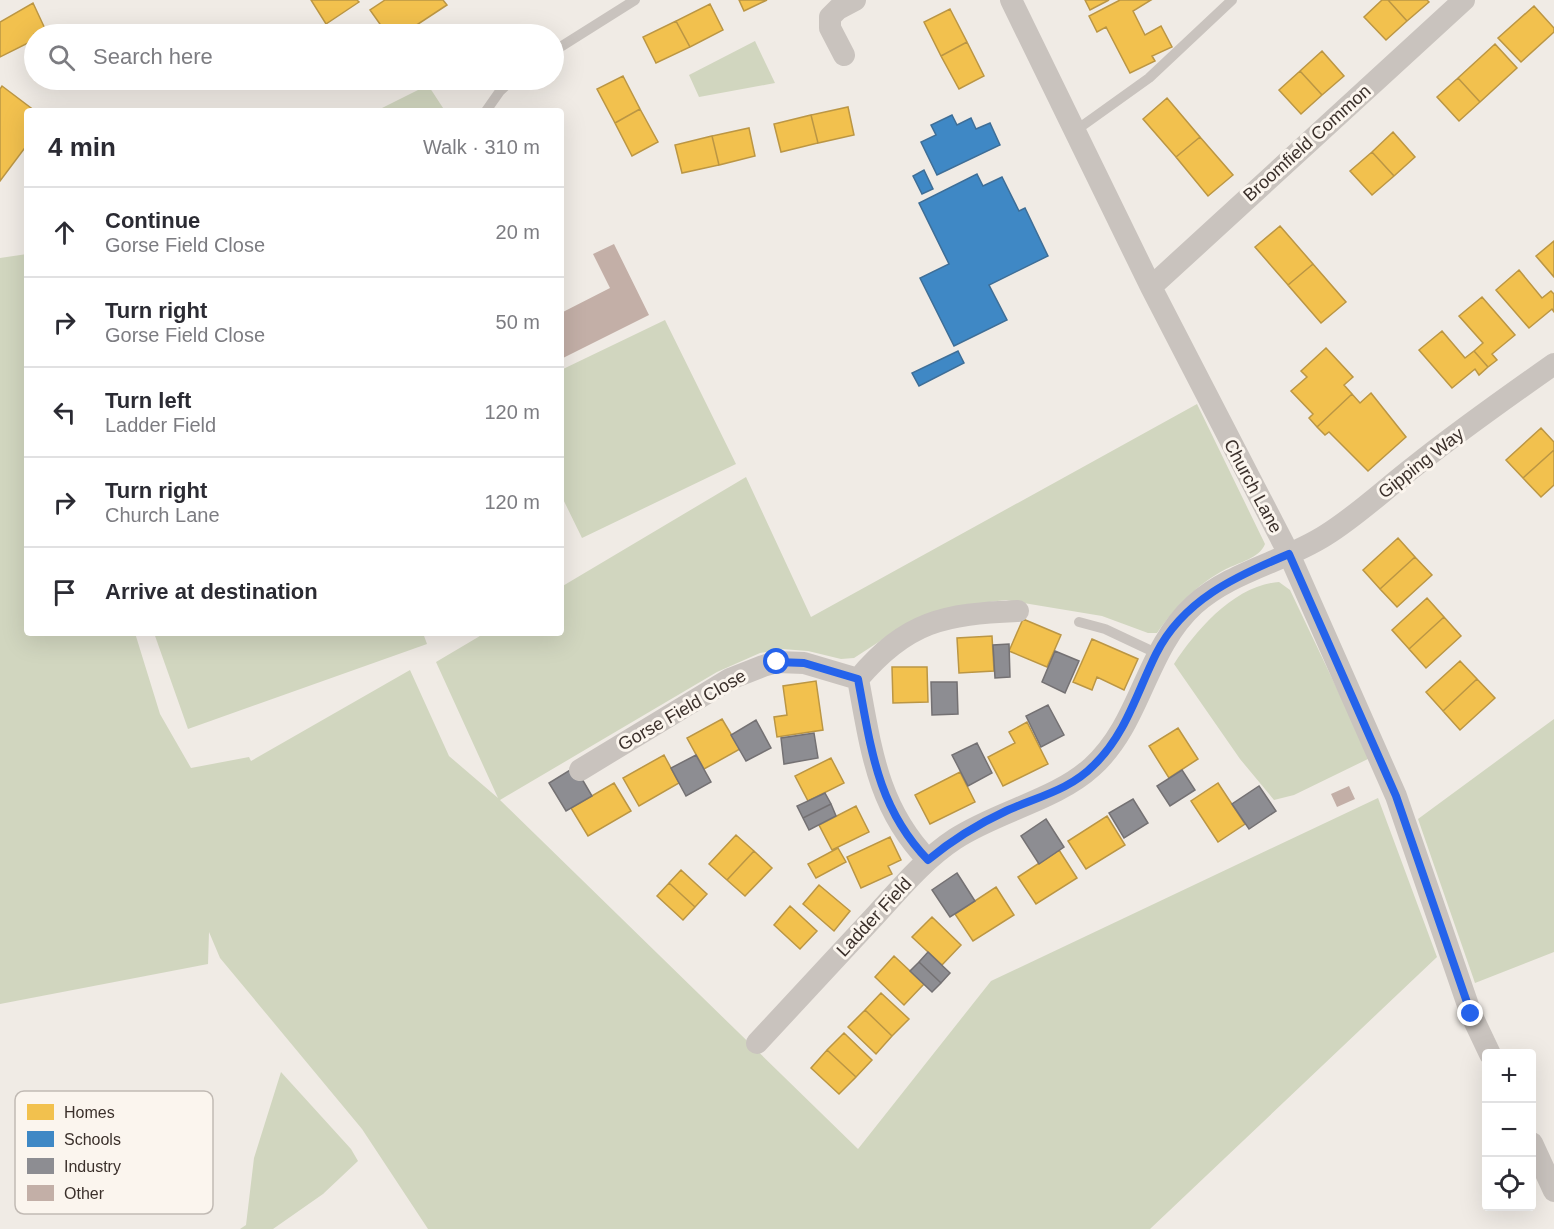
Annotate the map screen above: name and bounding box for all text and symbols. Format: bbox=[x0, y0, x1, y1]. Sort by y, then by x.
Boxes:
search box bbox=[24, 24, 564, 90]
icon: search bbox=[45, 41, 78, 74]
text: Search here bbox=[93, 44, 213, 69]
street label: Broomfield Common bbox=[1239, 81, 1375, 205]
text: 4 min bbox=[48, 132, 116, 162]
text: Walk · 310 m bbox=[423, 136, 540, 158]
text: Continue bbox=[105, 208, 200, 233]
icon: ahead bbox=[48, 216, 81, 249]
text: 20 m bbox=[496, 221, 540, 243]
text: Gorse Field Close bbox=[105, 234, 265, 256]
text: Turn right bbox=[105, 298, 207, 323]
icon: right bbox=[48, 306, 81, 339]
text: 50 m bbox=[496, 311, 540, 333]
text: Gorse Field Close bbox=[105, 324, 265, 346]
text: Turn left bbox=[105, 388, 191, 413]
icon: left bbox=[48, 396, 81, 429]
text: 120 m bbox=[484, 401, 540, 423]
text: Ladder Field bbox=[105, 414, 216, 436]
street label: Gipping Way bbox=[1375, 424, 1467, 502]
street label: Church Lane bbox=[1220, 436, 1286, 536]
text: Turn right bbox=[105, 478, 207, 503]
icon: right bbox=[48, 486, 81, 519]
text: 120 m bbox=[484, 491, 540, 513]
text: Church Lane bbox=[105, 504, 220, 526]
icon: arrive bbox=[48, 576, 81, 609]
text: Arrive at destination bbox=[105, 579, 318, 604]
route start bbox=[763, 648, 789, 674]
street label: Gorse Field Close bbox=[615, 665, 749, 755]
street label: Ladder Field bbox=[833, 874, 915, 960]
route end bbox=[1457, 1000, 1483, 1026]
map controls bbox=[1482, 1049, 1536, 1211]
button: + bbox=[1482, 1049, 1536, 1103]
legend bbox=[15, 1091, 213, 1214]
button: − bbox=[1482, 1103, 1536, 1157]
text: Homes bbox=[64, 1104, 115, 1121]
text: Schools bbox=[64, 1131, 121, 1148]
button: locate bbox=[1482, 1157, 1536, 1211]
text: Industry bbox=[64, 1158, 121, 1175]
text: Other bbox=[64, 1185, 105, 1202]

